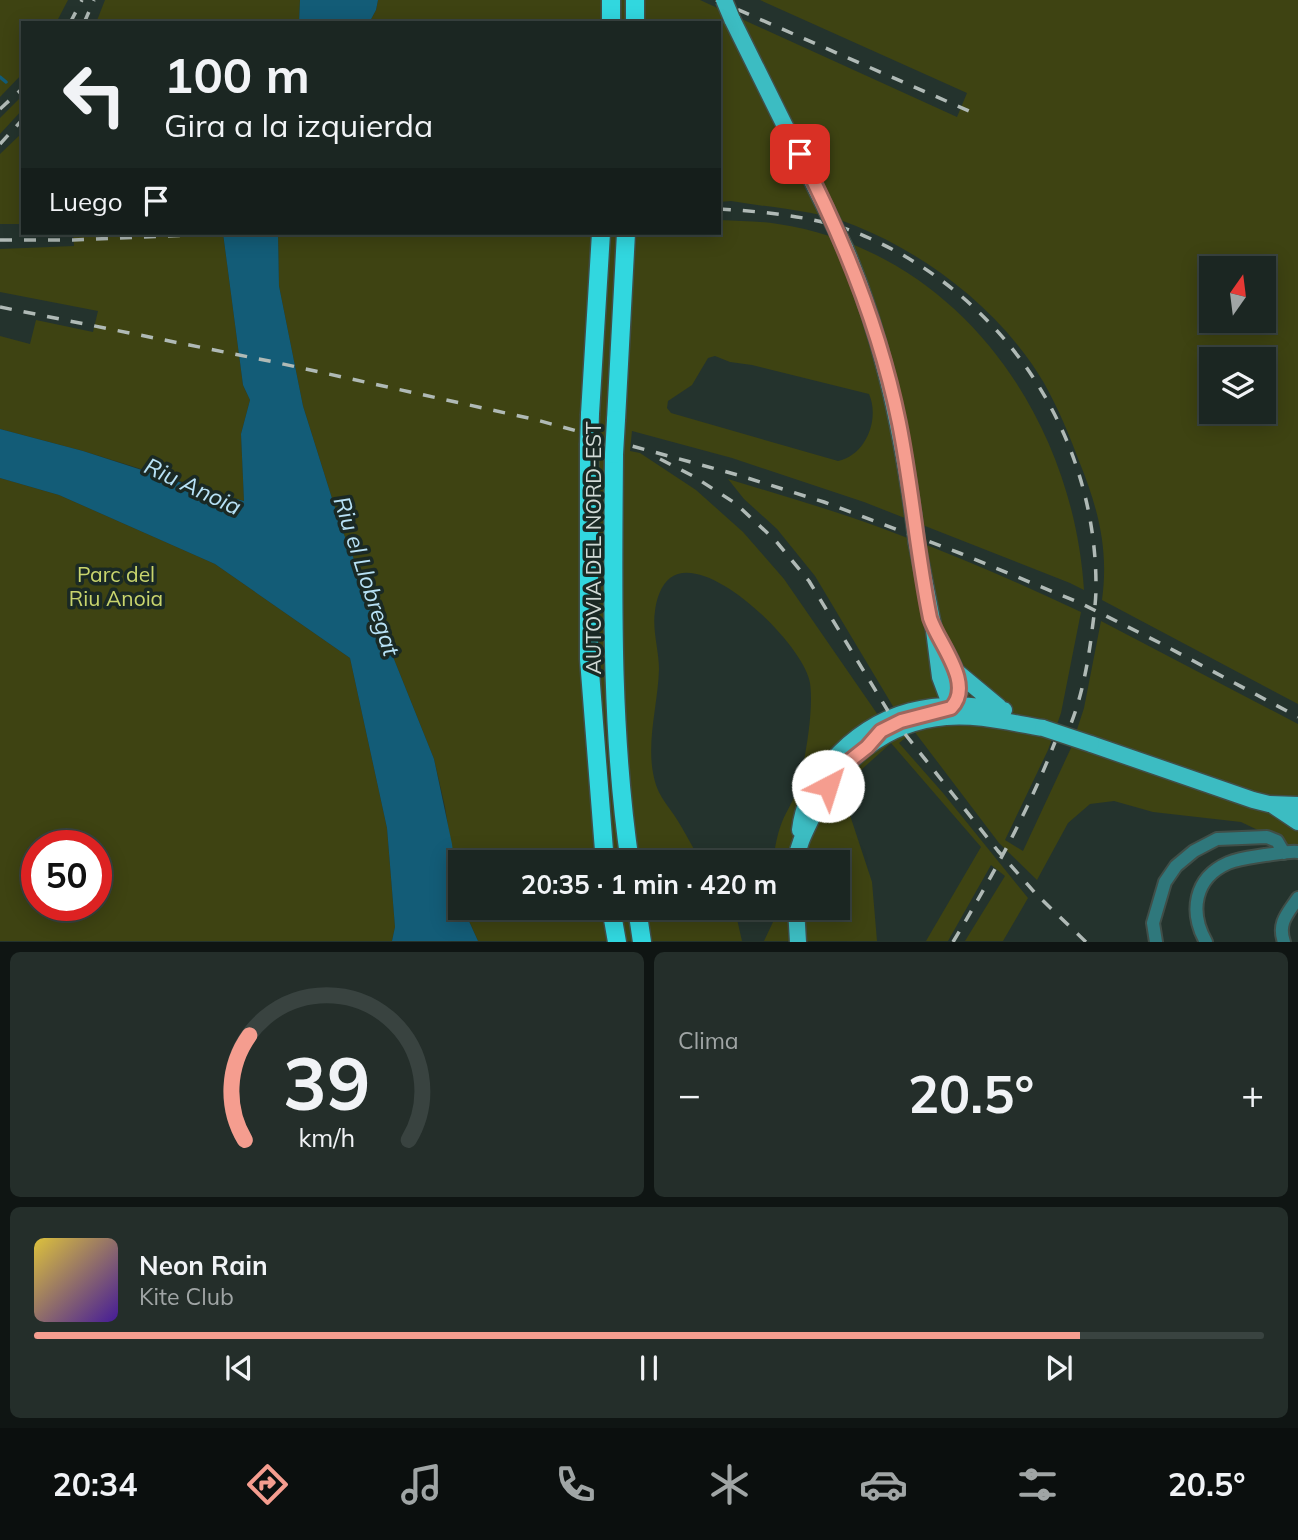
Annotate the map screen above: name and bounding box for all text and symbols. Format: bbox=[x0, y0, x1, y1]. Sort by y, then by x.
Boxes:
text: 100 m bbox=[164, 44, 310, 105]
icon: left bbox=[49, 49, 140, 140]
text: Gira a la izquierda bbox=[164, 105, 433, 145]
pin bbox=[770, 124, 830, 184]
icon: arrive bbox=[781, 135, 819, 173]
icon: arrive bbox=[137, 182, 175, 220]
text: Luego bbox=[49, 185, 123, 218]
north arrow bbox=[1199, 256, 1276, 332]
map controls bbox=[1199, 256, 1276, 424]
button: layers bbox=[1199, 347, 1276, 424]
street label: AUTOVIA DEL NORD-EST bbox=[580, 421, 606, 674]
water label: Riu Anoia bbox=[140, 451, 246, 521]
water label: Riu el Llobregat bbox=[328, 493, 407, 660]
park label: Parc del Riu Anoia bbox=[69, 561, 163, 611]
position arrow bbox=[791, 749, 865, 823]
speed limit sign: 50 bbox=[21, 830, 112, 921]
text: 20:35 · 1 min · 420 m bbox=[521, 868, 777, 901]
text: Clima bbox=[678, 1026, 739, 1055]
text: 39 bbox=[283, 1038, 371, 1129]
text: 20.5° bbox=[908, 1061, 1034, 1126]
text: − bbox=[678, 1070, 701, 1118]
text: + bbox=[1241, 1070, 1264, 1118]
text: km/h bbox=[299, 1122, 355, 1153]
text: Neon Rain bbox=[139, 1249, 268, 1282]
text: Kite Club bbox=[139, 1282, 234, 1311]
icon: previous bbox=[220, 1349, 258, 1387]
icon: pause bbox=[630, 1349, 668, 1387]
icon: next bbox=[1040, 1349, 1078, 1387]
icon: directions bbox=[243, 1460, 292, 1509]
icon: music bbox=[397, 1460, 446, 1509]
icon: phone bbox=[551, 1460, 600, 1509]
icon: climate bbox=[705, 1460, 754, 1509]
icon: car bbox=[859, 1460, 908, 1509]
icon: filters bbox=[1013, 1460, 1062, 1509]
text: 20:34 bbox=[53, 1464, 137, 1504]
text: 20.5° bbox=[1168, 1464, 1245, 1504]

